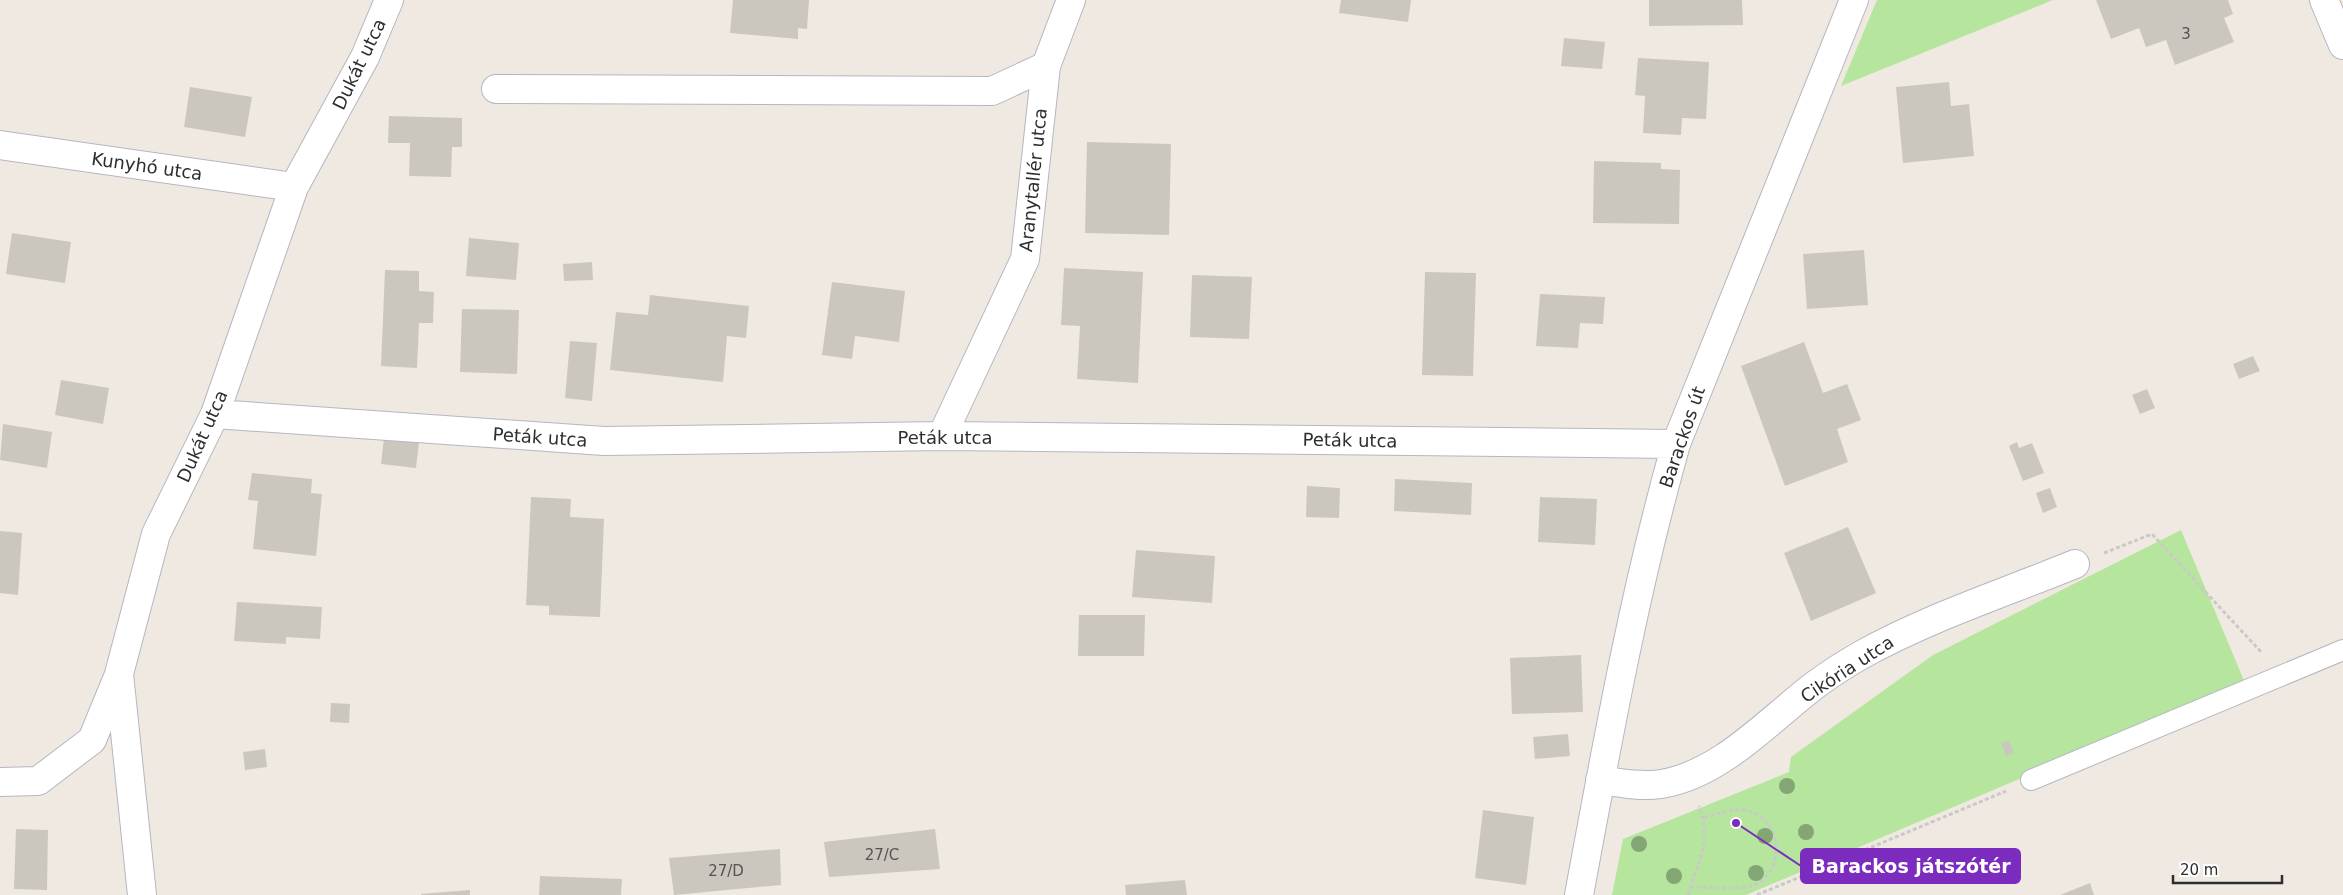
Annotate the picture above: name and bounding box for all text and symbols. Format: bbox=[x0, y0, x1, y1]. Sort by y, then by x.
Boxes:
street label: Dukát utca bbox=[328, 15, 390, 113]
house number: 3 bbox=[2181, 25, 2191, 43]
street label: Aranytallér utca bbox=[1015, 107, 1051, 253]
street label: Kunyhó utca bbox=[90, 148, 204, 184]
street label: Barackos út bbox=[1655, 383, 1709, 491]
street label: Dukát utca bbox=[172, 387, 232, 485]
street label: Peták utca bbox=[492, 423, 588, 451]
street label: Peták utca bbox=[898, 427, 992, 448]
street label: Peták utca bbox=[1302, 429, 1398, 451]
street label: Cikória utca bbox=[1796, 631, 1898, 707]
house number: 27/C bbox=[865, 846, 899, 864]
callout: Barackos játszótér bbox=[1801, 849, 2020, 883]
scale bar bbox=[2173, 852, 2282, 884]
text: Barackos játszótér bbox=[1811, 855, 2011, 877]
text: 20 m bbox=[2180, 861, 2218, 879]
house number: 27/D bbox=[708, 862, 744, 880]

